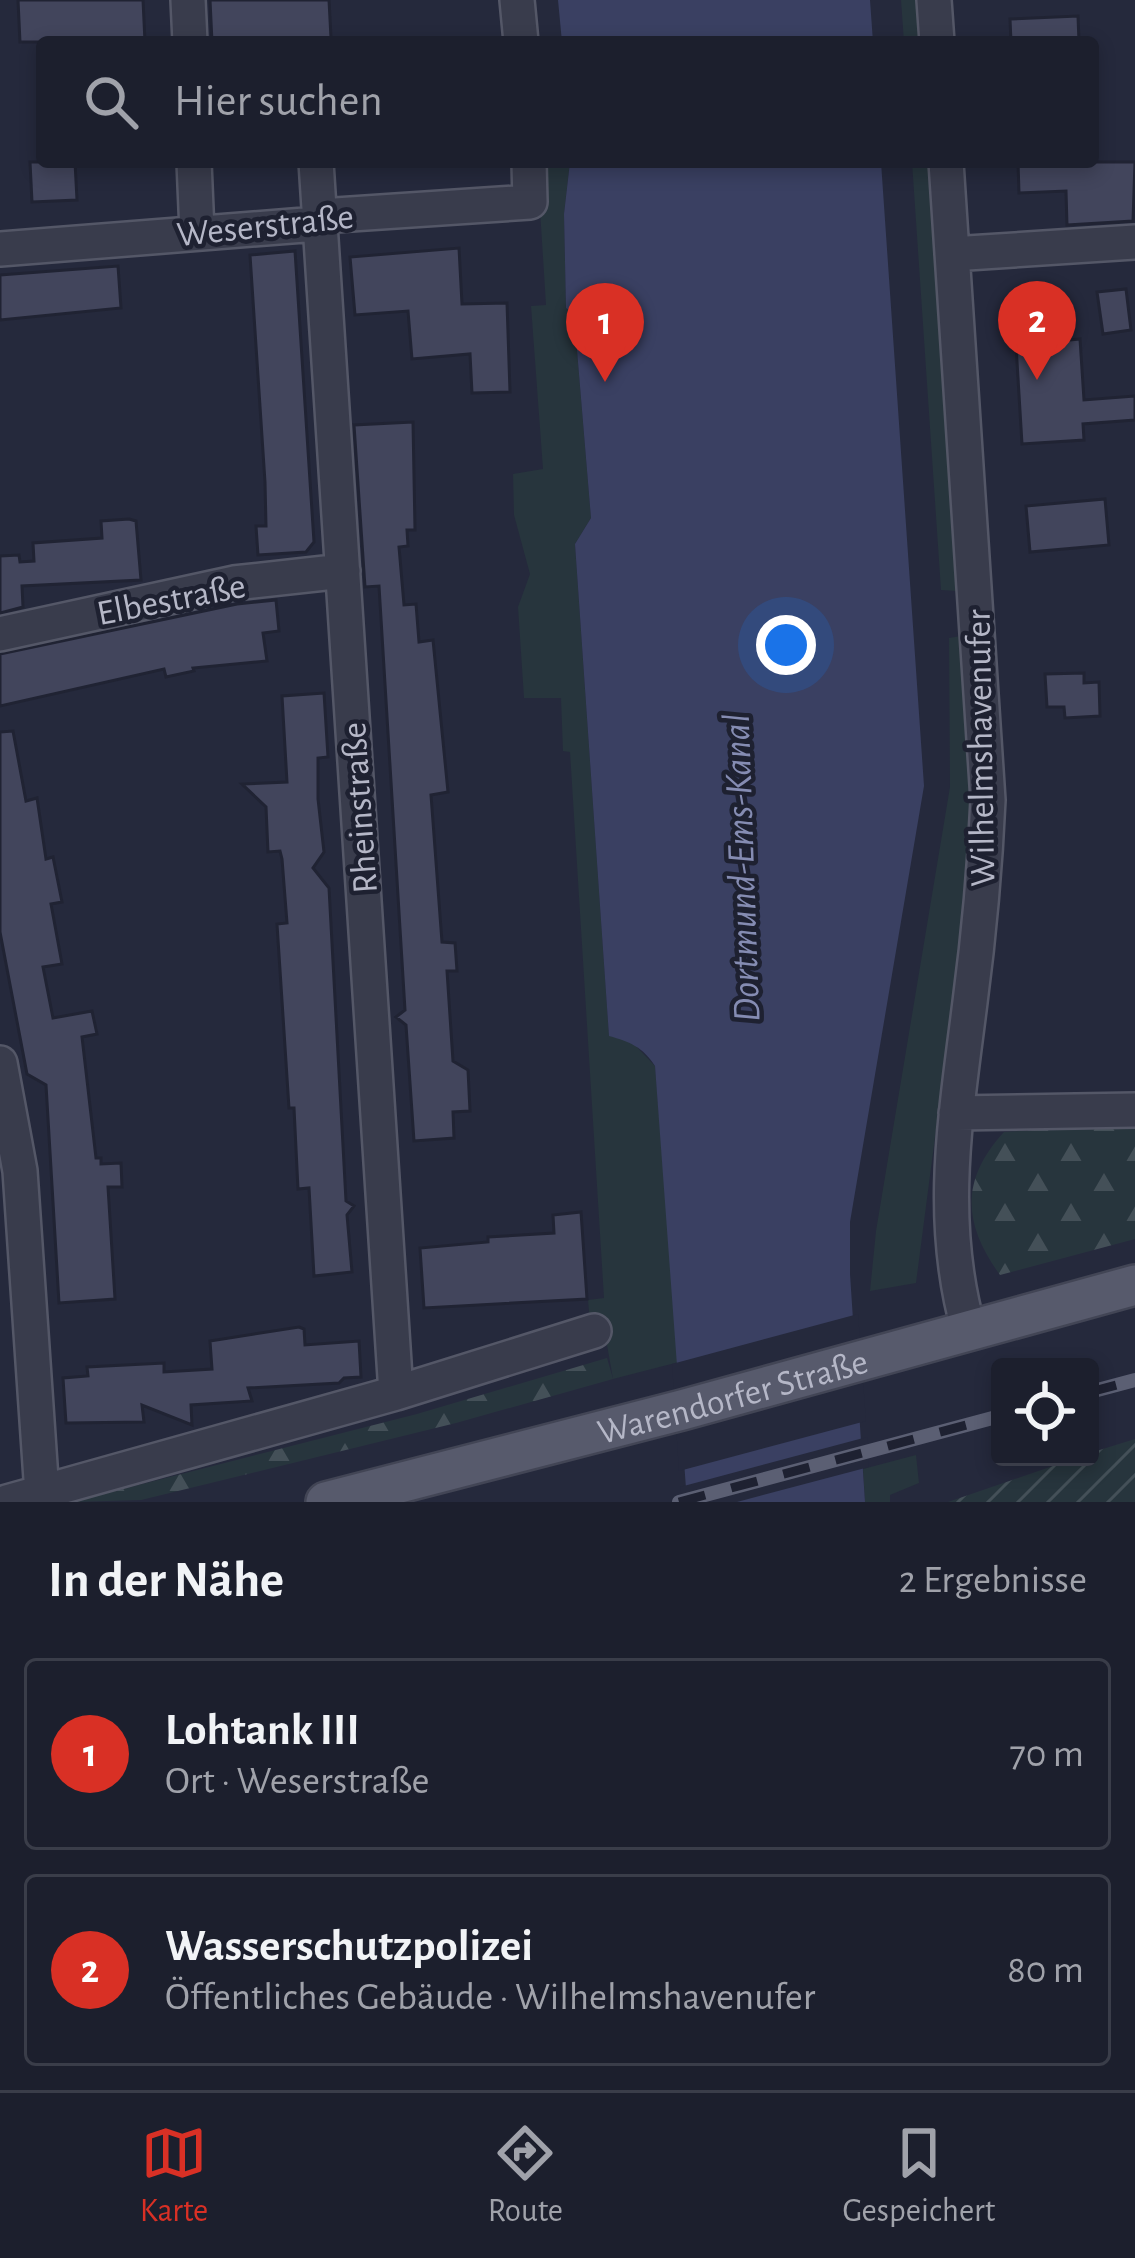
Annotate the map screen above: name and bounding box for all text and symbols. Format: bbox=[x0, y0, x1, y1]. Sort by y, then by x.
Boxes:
search box bbox=[36, 36, 1099, 168]
icon: search bbox=[78, 69, 144, 135]
text: Hier suchen bbox=[174, 79, 383, 124]
street label: Weserstraße bbox=[175, 199, 356, 253]
pin: 2 bbox=[998, 281, 1076, 380]
pin: 1 bbox=[566, 283, 644, 382]
street label: Elbestraße bbox=[94, 568, 249, 632]
street label: Wilhelmshavenufer bbox=[961, 609, 1001, 887]
your location bbox=[756, 615, 816, 675]
water label: Dortmund-Ems-Kanal bbox=[718, 713, 767, 1023]
street label: Rheinstraße bbox=[336, 721, 384, 895]
street label: Warendorfer Straße bbox=[594, 1344, 872, 1451]
map controls bbox=[991, 1358, 1099, 1466]
button: locate bbox=[991, 1358, 1099, 1466]
text: In der Nähe bbox=[48, 1555, 284, 1606]
text: 2 Ergebnisse bbox=[899, 1561, 1087, 1600]
text: Lohtank III bbox=[165, 1708, 360, 1753]
text: 1 bbox=[83, 1735, 97, 1774]
text: 70 m bbox=[1010, 1735, 1084, 1774]
text: Ort · Weserstraße bbox=[165, 1762, 429, 1801]
text: Wasserschutzpolizei bbox=[165, 1924, 533, 1969]
text: 2 bbox=[81, 1951, 99, 1990]
text: 80 m bbox=[1007, 1951, 1084, 1990]
text: Öffentliches Gebäude · Wilhelmshavenufer bbox=[165, 1978, 815, 2017]
tab: Karte bbox=[140, 2120, 208, 2232]
tab: Route bbox=[488, 2120, 563, 2232]
tab: Gespeichert bbox=[842, 2120, 995, 2232]

